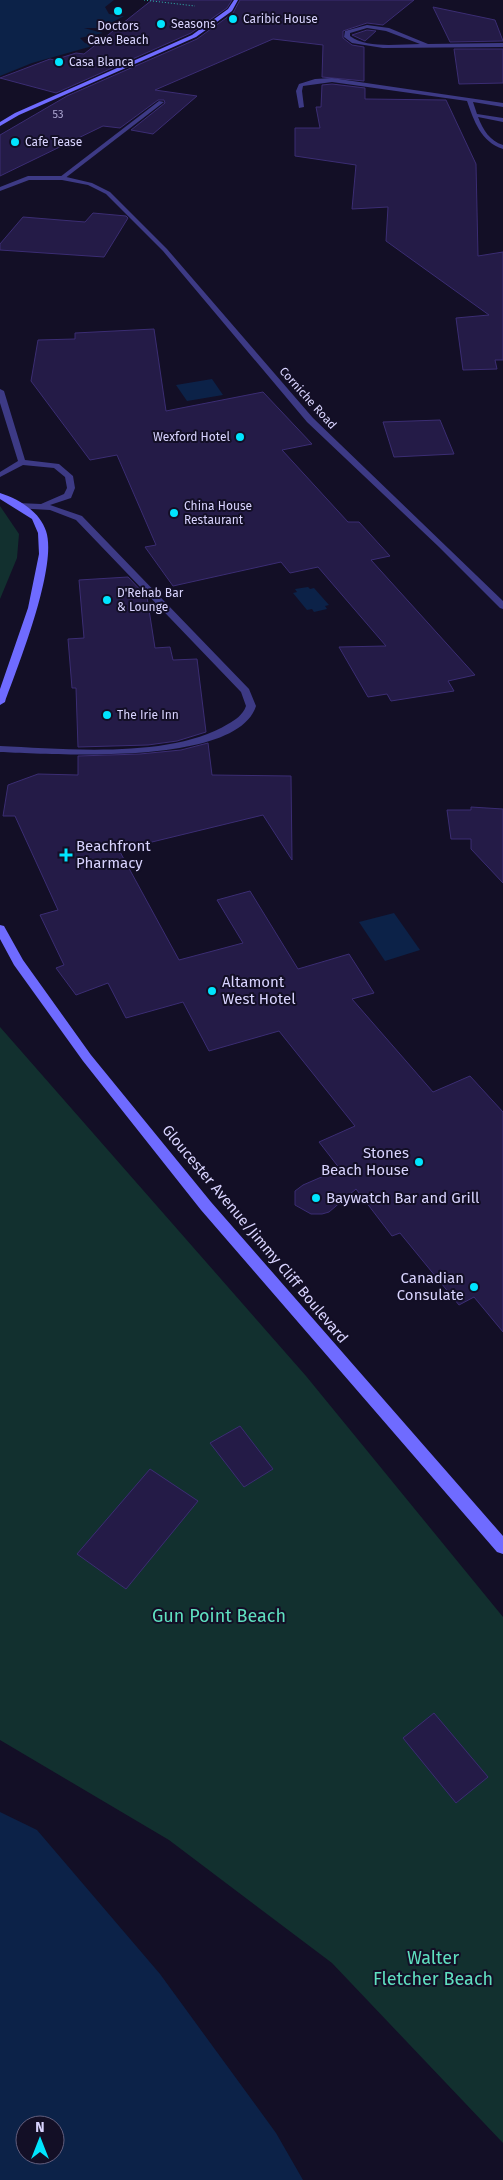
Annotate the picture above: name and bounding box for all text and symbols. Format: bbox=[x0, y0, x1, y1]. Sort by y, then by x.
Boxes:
marker: Doctors Cave Beach bbox=[112, 5, 124, 17]
place label: Caribic House bbox=[243, 12, 318, 26]
marker: Caribic House bbox=[227, 13, 239, 25]
place label: Seasons bbox=[171, 17, 216, 31]
marker: Seasons bbox=[155, 18, 167, 30]
place label: Doctors Cave Beach bbox=[87, 19, 149, 47]
place label: Casa Blanca bbox=[69, 55, 134, 69]
marker: Casa Blanca bbox=[53, 56, 65, 68]
house number: 53 bbox=[53, 108, 63, 121]
place label: Cafe Tease bbox=[25, 135, 82, 149]
marker: Cafe Tease bbox=[9, 136, 21, 148]
street label: Corniche Road bbox=[276, 364, 340, 432]
place label: Wexford Hotel bbox=[153, 430, 230, 444]
marker: Wexford Hotel bbox=[234, 431, 246, 443]
place label: China House Restaurant bbox=[184, 499, 252, 527]
marker: China House Restaurant bbox=[168, 507, 180, 519]
place label: D'Rehab Bar & Lounge bbox=[117, 586, 184, 614]
marker: D'Rehab Bar & Lounge bbox=[101, 594, 113, 606]
place label: The Irie Inn bbox=[117, 708, 179, 722]
marker: The Irie Inn bbox=[101, 709, 113, 721]
place label: Beachfront Pharmacy bbox=[76, 837, 151, 872]
marker: Beachfront Pharmacy bbox=[60, 849, 72, 861]
place label: Altamont West Hotel bbox=[222, 973, 296, 1008]
marker: Altamont West Hotel bbox=[206, 985, 218, 997]
street label: Gloucester Avenue/Jimmy Cliff Boulevard bbox=[158, 1121, 352, 1347]
place label: Stones Beach House bbox=[321, 1144, 409, 1179]
marker: Stones Beach House bbox=[413, 1156, 425, 1168]
place label: Baywatch Bar and Grill bbox=[326, 1189, 480, 1207]
marker: Baywatch Bar and Grill bbox=[310, 1192, 322, 1204]
place label: Canadian Consulate bbox=[397, 1269, 464, 1304]
marker: Canadian Consulate bbox=[468, 1281, 480, 1293]
park label: Gun Point Beach bbox=[152, 1605, 286, 1627]
park label: Walter Fletcher Beach bbox=[373, 1947, 493, 1990]
north arrow bbox=[15, 2115, 65, 2165]
text: N bbox=[35, 2119, 45, 2136]

